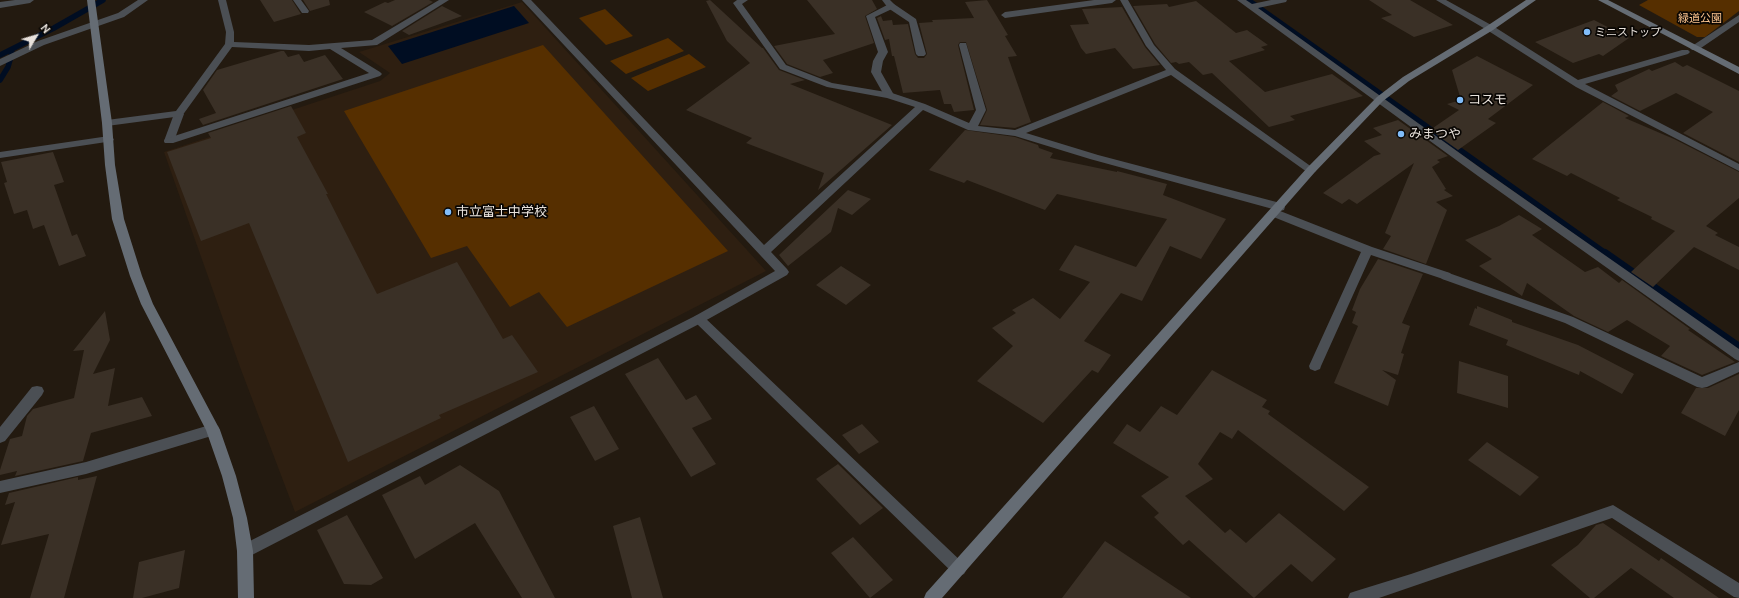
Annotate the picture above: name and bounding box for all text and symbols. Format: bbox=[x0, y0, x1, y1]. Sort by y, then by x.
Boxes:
park label: 緑道公園 bbox=[1678, 11, 1722, 25]
north arrow bbox=[16, 16, 56, 56]
text: N bbox=[38, 22, 53, 36]
place label: ミニストップ bbox=[1595, 25, 1661, 39]
marker: ミニストップ bbox=[1582, 27, 1592, 37]
place label: コスモ bbox=[1468, 92, 1507, 108]
marker: コスモ bbox=[1455, 95, 1465, 105]
place label: みまつや bbox=[1409, 126, 1461, 142]
marker: みまつや bbox=[1396, 129, 1406, 139]
place label: 市立富士中学校 bbox=[456, 204, 547, 220]
marker: 市立富士中学校 bbox=[443, 207, 453, 217]

